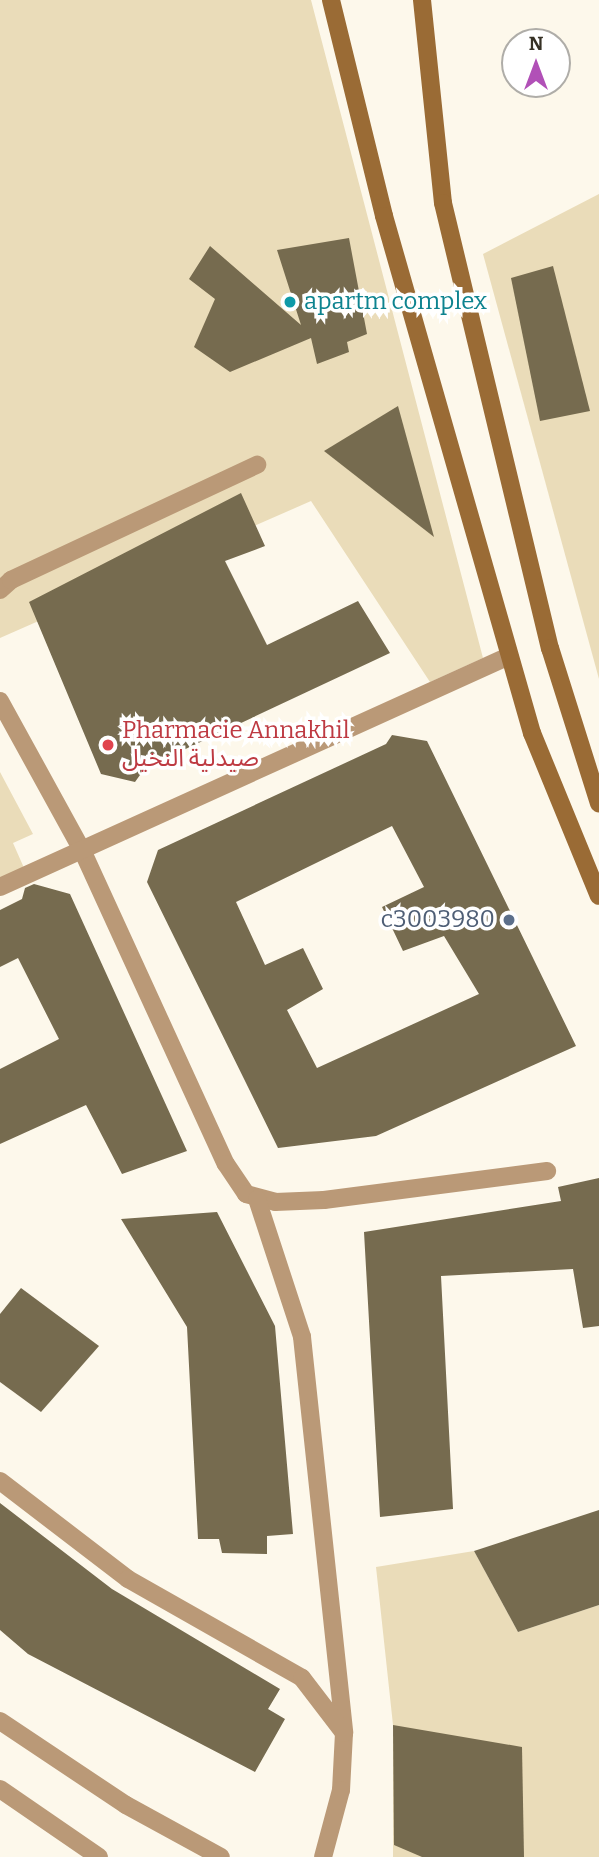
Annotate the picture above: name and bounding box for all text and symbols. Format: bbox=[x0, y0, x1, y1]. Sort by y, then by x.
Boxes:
north arrow bbox=[501, 28, 571, 98]
text: N bbox=[529, 32, 543, 55]
place label: apartm complex bbox=[304, 288, 487, 316]
marker: apartm complex bbox=[282, 294, 298, 310]
place label: Pharmacie Annakhil صيدلية النخيل bbox=[122, 717, 350, 773]
marker: Pharmacie Annakhil صيدلية النخيل bbox=[100, 737, 116, 753]
place label: c3003980 bbox=[381, 906, 495, 934]
marker: c3003980 bbox=[501, 912, 517, 928]

